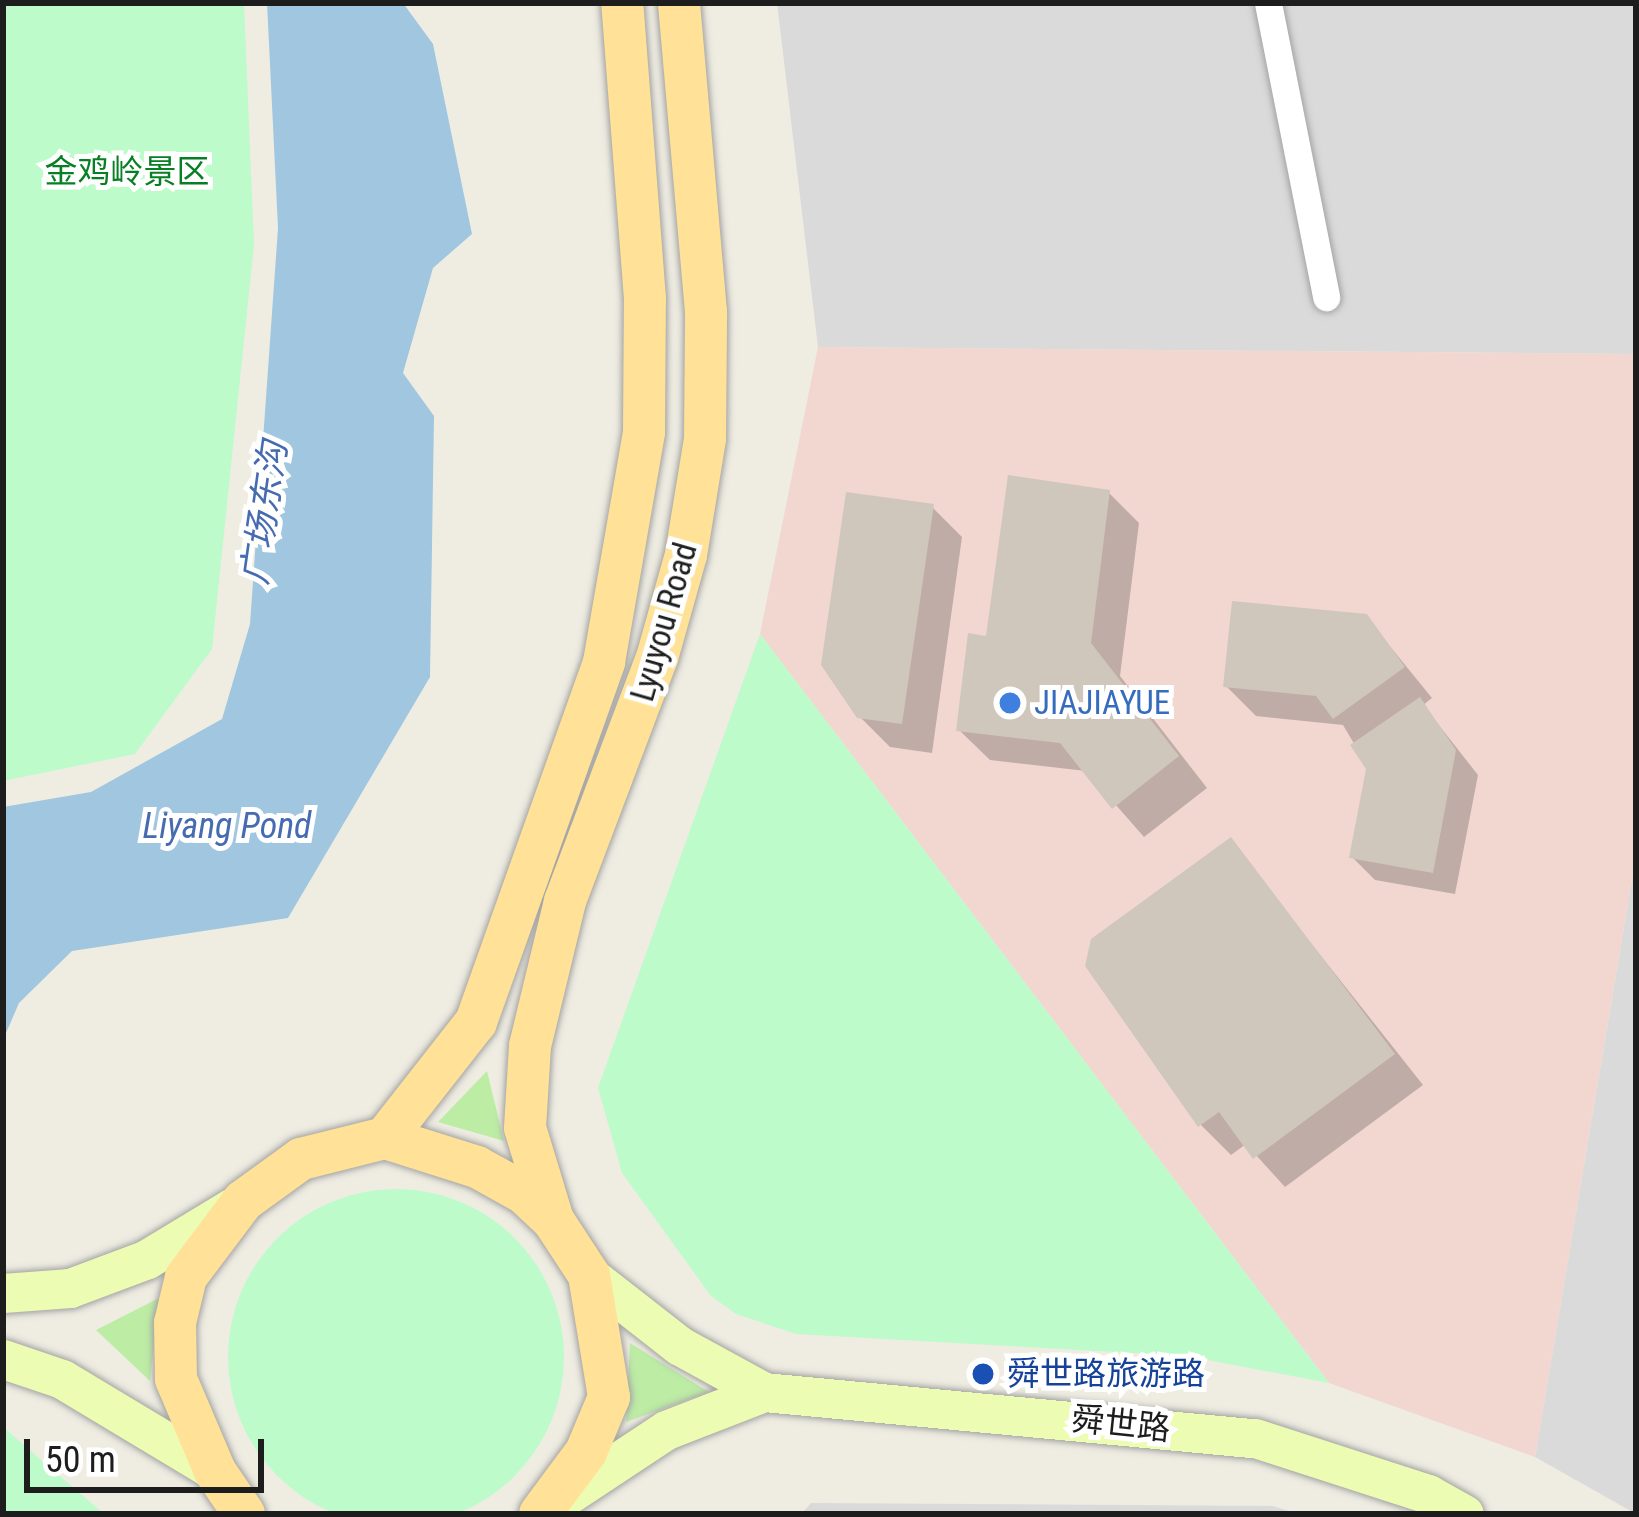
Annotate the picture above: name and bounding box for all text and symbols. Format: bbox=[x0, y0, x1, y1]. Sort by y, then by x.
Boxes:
park label: 金鸡岭景区 bbox=[45, 152, 209, 192]
water label: 广场东沟 bbox=[234, 439, 296, 587]
street label: Lyuyou Road bbox=[622, 538, 706, 706]
place label: JIAJIAYUE bbox=[1034, 683, 1170, 723]
marker: JIAJIAYUE bbox=[997, 690, 1023, 716]
water label: Liyang Pond bbox=[143, 805, 311, 849]
place label: 舜世路旅游路 bbox=[1007, 1354, 1205, 1394]
marker: 舜世路旅游路 bbox=[970, 1361, 996, 1387]
street label: 舜世路 bbox=[1070, 1399, 1172, 1449]
scale bar bbox=[30, 1415, 270, 1489]
text: 50 m bbox=[45, 1439, 116, 1481]

